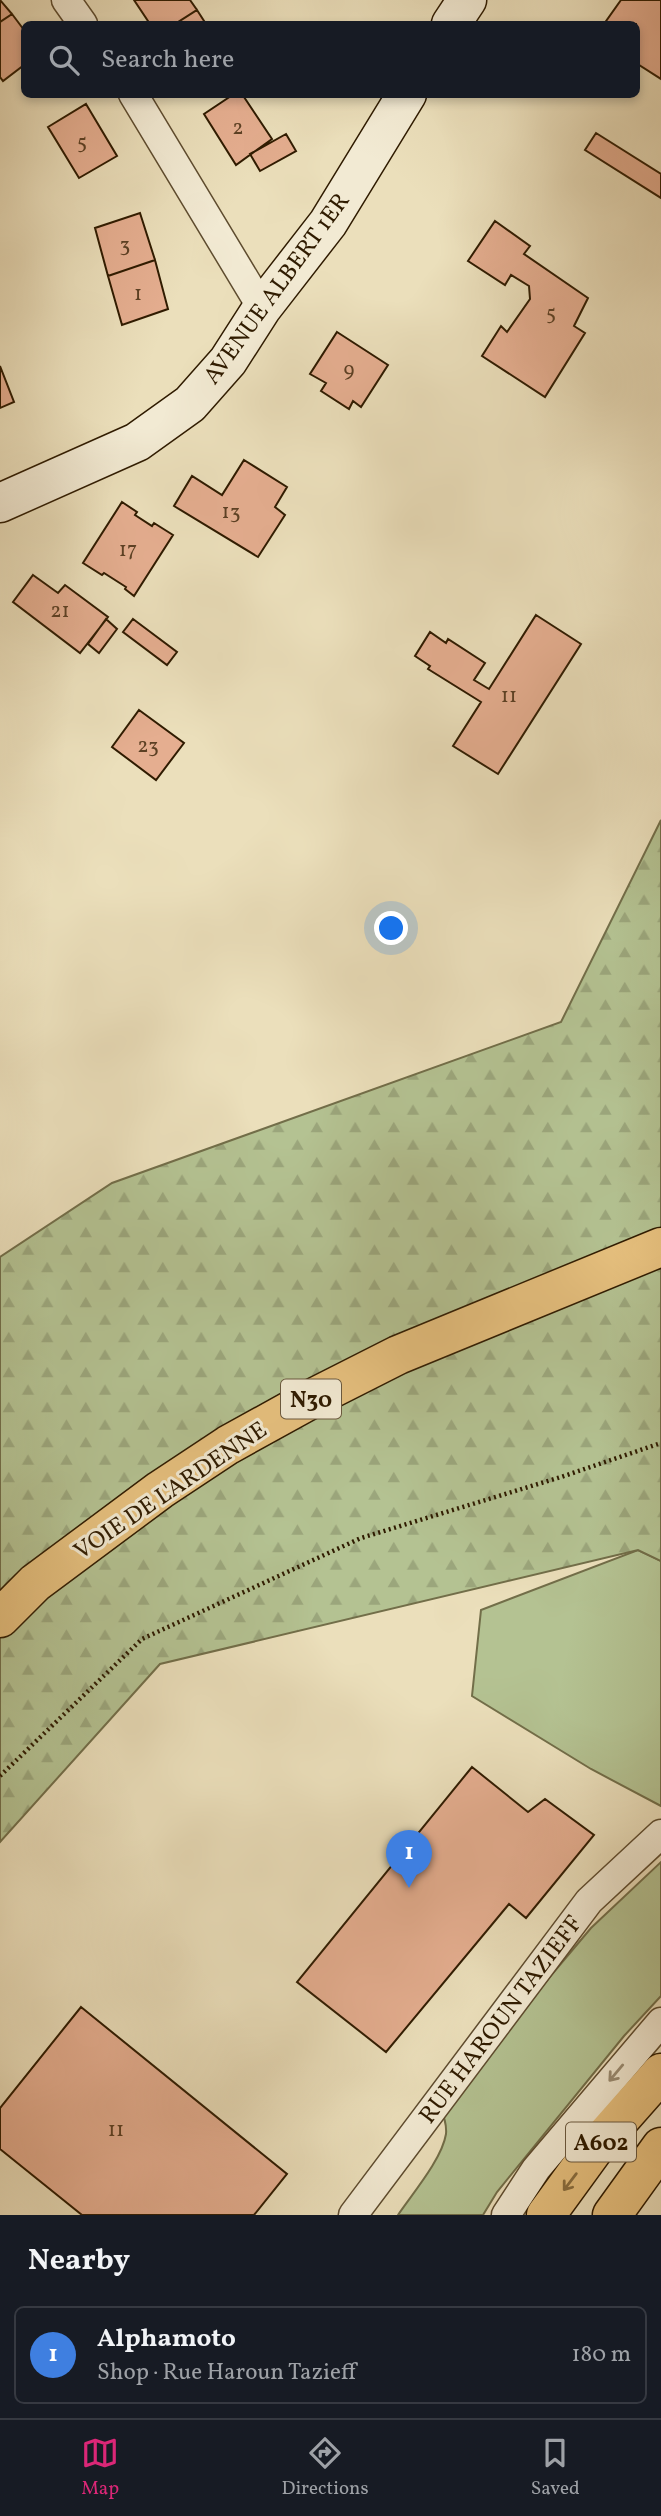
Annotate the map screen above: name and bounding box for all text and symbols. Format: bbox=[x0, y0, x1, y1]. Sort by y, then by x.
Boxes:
search box bbox=[21, 21, 640, 98]
icon: search bbox=[45, 41, 83, 79]
text: Search here bbox=[101, 42, 234, 78]
house number: 2 bbox=[232, 114, 244, 143]
house number: 5 bbox=[77, 128, 87, 157]
street label: AVENUE ALBERT 1ER bbox=[196, 186, 359, 392]
house number: 3 bbox=[120, 231, 130, 260]
house number: 1 bbox=[134, 280, 142, 309]
house number: 5 bbox=[546, 299, 556, 328]
house number: 9 bbox=[344, 356, 355, 385]
house number: 13 bbox=[222, 498, 240, 527]
house number: 17 bbox=[119, 536, 137, 565]
house number: 21 bbox=[50, 597, 70, 626]
house number: 11 bbox=[501, 682, 517, 711]
house number: 23 bbox=[137, 732, 159, 761]
your location bbox=[374, 911, 408, 945]
road number: N30 bbox=[281, 1380, 341, 1418]
street label: VOIE DE L'ARDENNE bbox=[68, 1414, 275, 1569]
pin: 1 bbox=[386, 1830, 432, 1888]
street label: RUE HAROUN TAZIEFF bbox=[412, 1909, 591, 2132]
one-way arrow bbox=[608, 2064, 624, 2082]
house number: 11 bbox=[108, 2116, 124, 2145]
road number: A602 bbox=[566, 2122, 636, 2162]
one-way arrow bbox=[563, 2172, 578, 2191]
text: Nearby bbox=[28, 2240, 130, 2282]
text: Alphamoto bbox=[97, 2321, 236, 2357]
text: 1 bbox=[48, 2339, 58, 2371]
text: 180 m bbox=[572, 2339, 631, 2371]
text: Shop · Rue Haroun Tazieff bbox=[97, 2357, 356, 2389]
tab: Map bbox=[81, 2434, 119, 2502]
tab: Directions bbox=[282, 2434, 369, 2502]
tab: Saved bbox=[531, 2434, 580, 2502]

